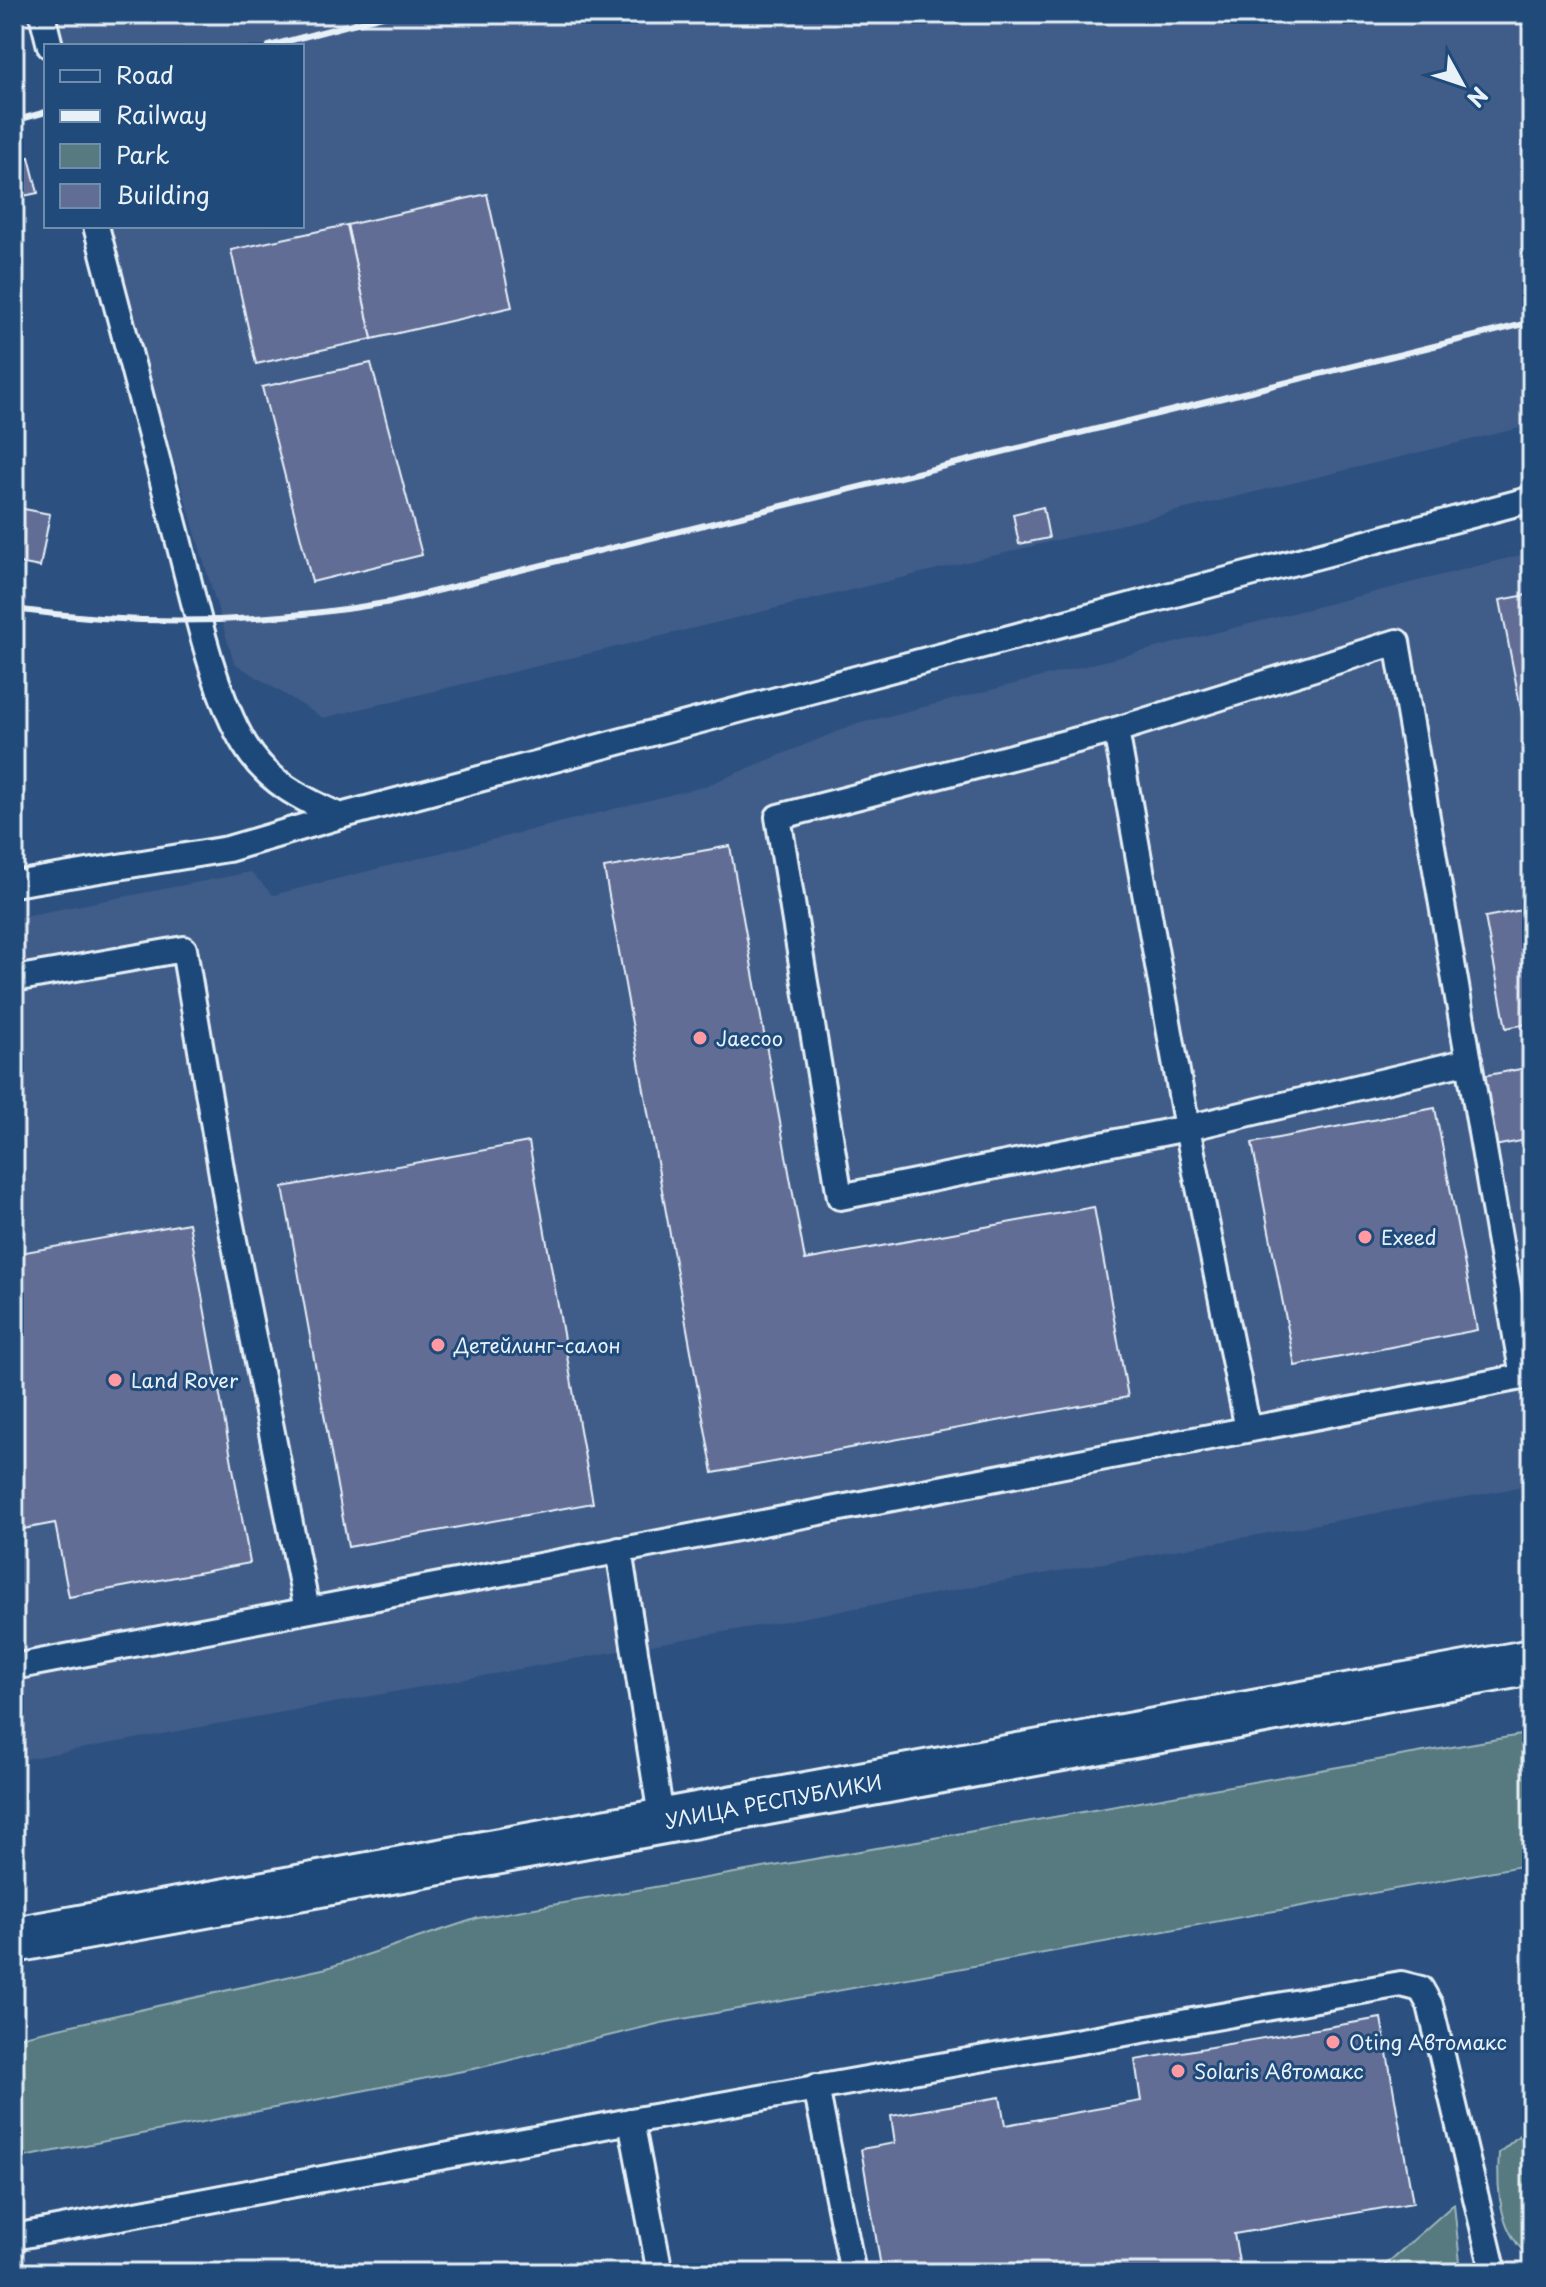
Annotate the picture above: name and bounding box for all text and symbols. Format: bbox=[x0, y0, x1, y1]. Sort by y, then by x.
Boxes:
legend bbox=[44, 44, 304, 228]
north arrow bbox=[1422, 44, 1502, 124]
text: Road bbox=[116, 56, 174, 92]
text: N bbox=[1460, 81, 1497, 115]
text: Railway bbox=[116, 96, 207, 132]
text: Park bbox=[116, 136, 170, 172]
text: Building bbox=[116, 176, 210, 212]
place label: Jaecoo bbox=[716, 1023, 783, 1053]
marker: Jaecoo bbox=[691, 1029, 709, 1047]
place label: Exeed bbox=[1381, 1222, 1437, 1252]
marker: Exeed bbox=[1356, 1228, 1374, 1246]
place label: Детейлинг-салон bbox=[453, 1330, 621, 1360]
marker: Детейлинг-салон bbox=[429, 1336, 447, 1354]
place label: Land Rover bbox=[131, 1365, 239, 1395]
marker: Land Rover bbox=[106, 1371, 124, 1389]
street label: УЛИЦА РЕСПУБЛИКИ bbox=[662, 1766, 884, 1836]
place label: Oting Автомакс bbox=[1349, 2027, 1507, 2057]
marker: Oting Автомакс bbox=[1324, 2033, 1342, 2051]
place label: Solaris Автомакс bbox=[1194, 2056, 1364, 2086]
marker: Solaris Автомакс bbox=[1169, 2062, 1187, 2080]

